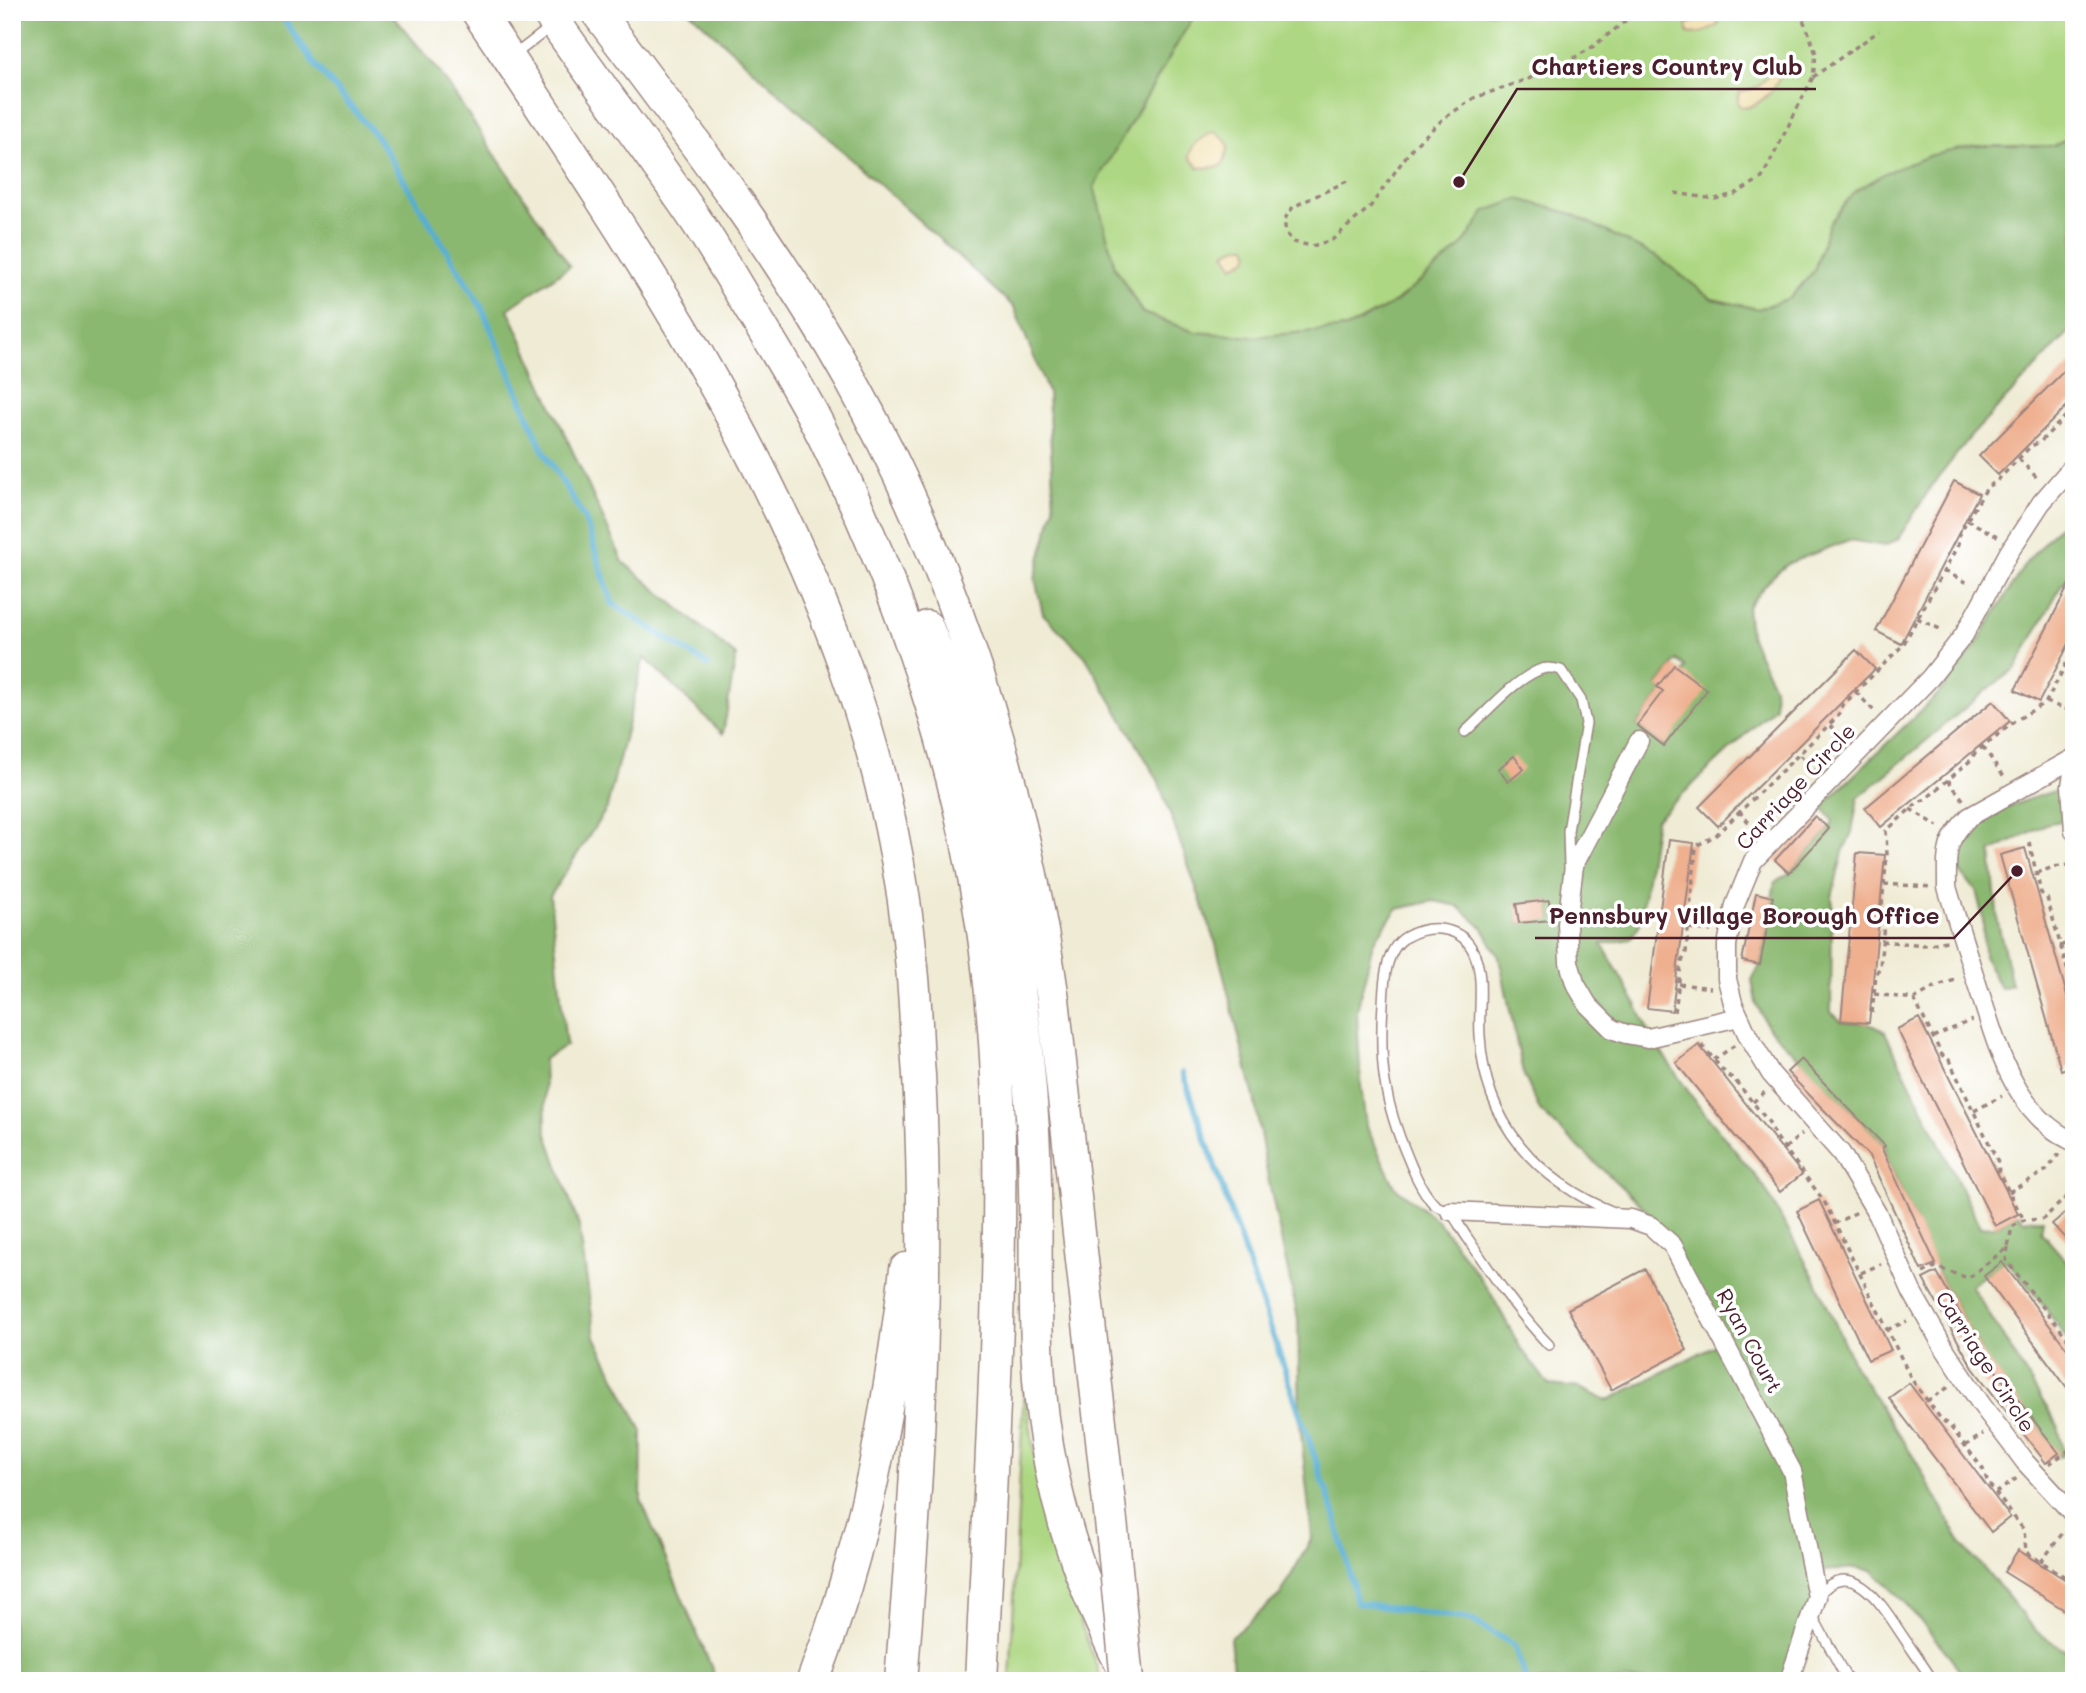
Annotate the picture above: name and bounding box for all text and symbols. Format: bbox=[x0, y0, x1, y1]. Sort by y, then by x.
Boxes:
callout: Chartiers Country Club bbox=[1517, 45, 1816, 89]
text: Chartiers Country Club bbox=[1531, 51, 1803, 81]
street label: Carriage Circle bbox=[1729, 717, 1860, 855]
callout: Pennsbury Village Borough Office bbox=[1535, 894, 1954, 938]
text: Pennsbury Village Borough Office bbox=[1549, 900, 1939, 930]
street label: Ryan Court bbox=[1712, 1283, 1789, 1397]
street label: Carriage Circle bbox=[1931, 1285, 2042, 1437]

